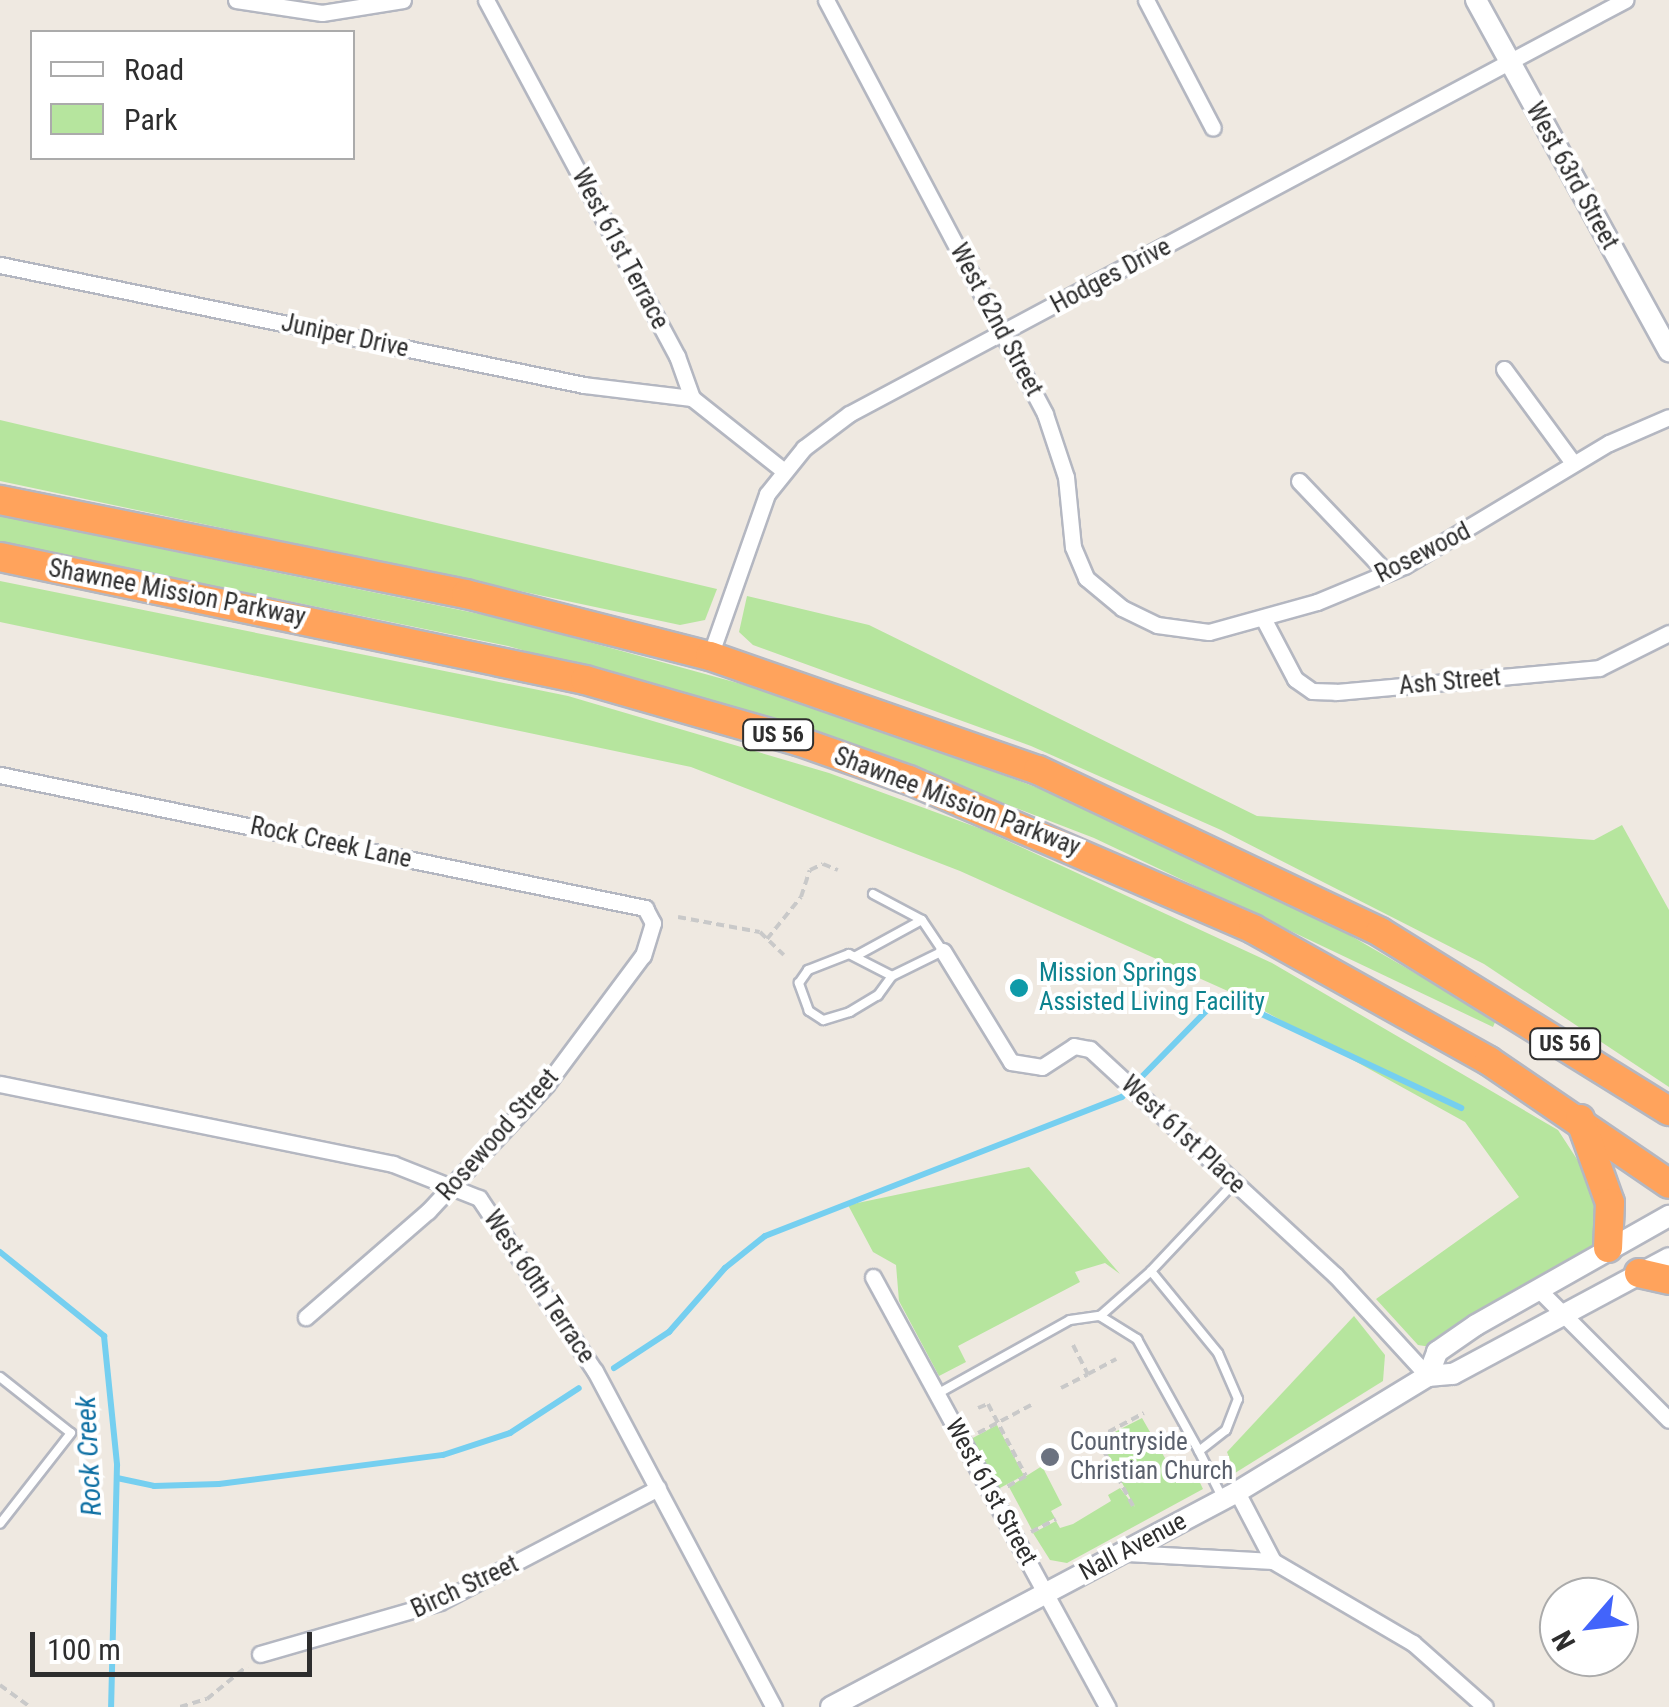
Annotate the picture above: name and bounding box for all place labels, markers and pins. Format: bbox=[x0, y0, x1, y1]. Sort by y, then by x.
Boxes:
place label: Mission Springs Assisted Living Facility bbox=[1039, 959, 1265, 1018]
marker: Mission Springs Assisted Living Facility bbox=[1008, 977, 1030, 999]
place label: Countryside Christian Church bbox=[1070, 1428, 1233, 1487]
marker: Countryside Christian Church bbox=[1039, 1446, 1061, 1468]

